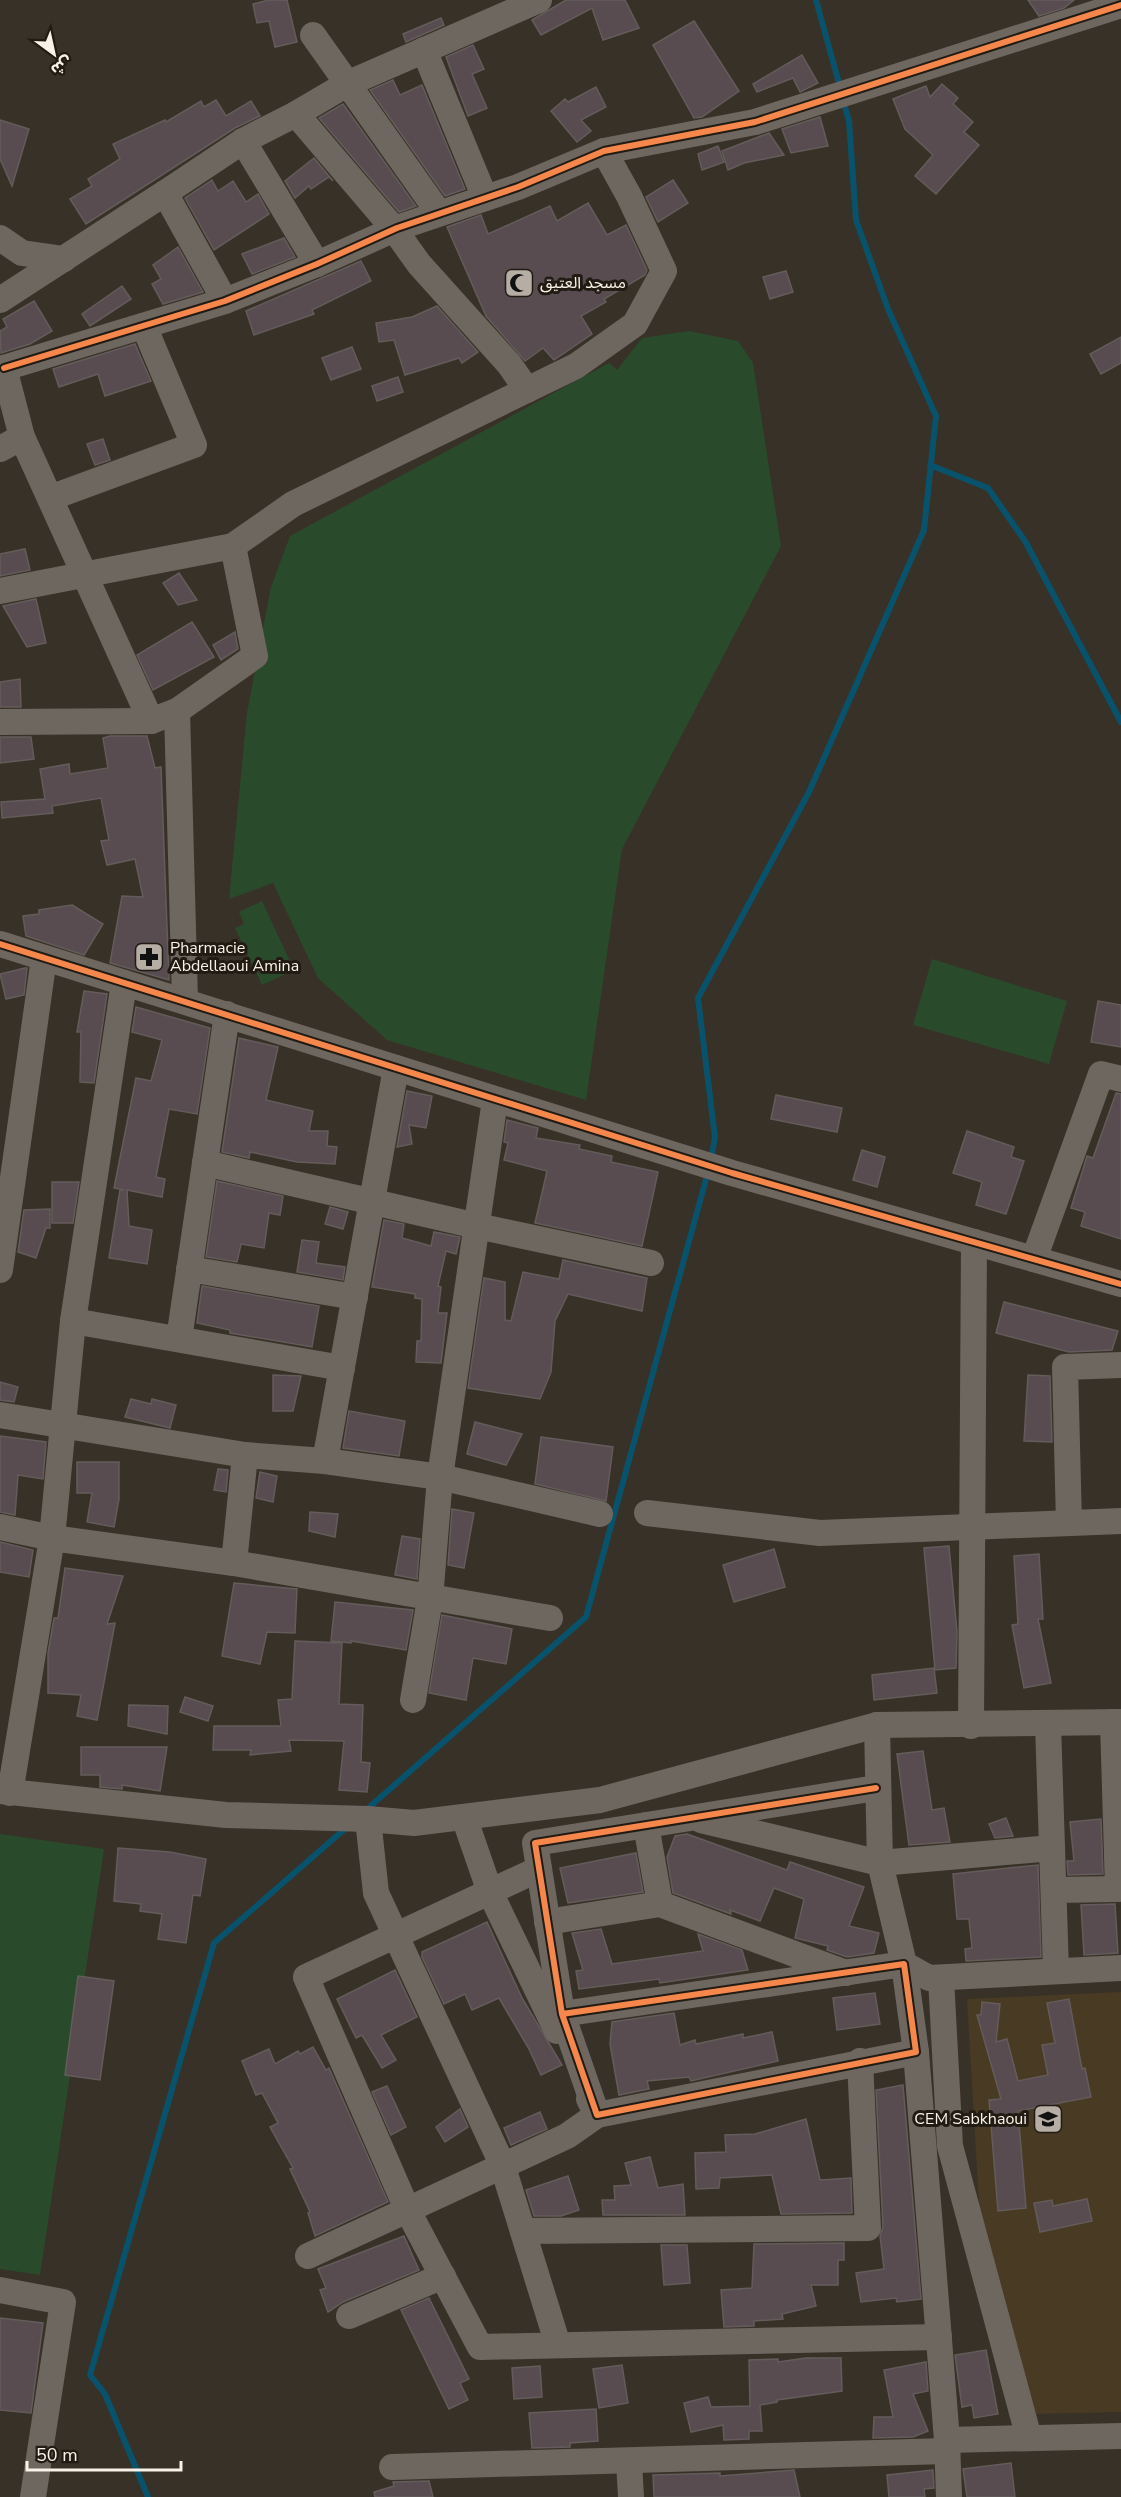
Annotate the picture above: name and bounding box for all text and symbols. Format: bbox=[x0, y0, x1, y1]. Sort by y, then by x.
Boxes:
north arrow bbox=[24, 24, 84, 84]
text: ش bbox=[46, 51, 77, 81]
mosque icon: مسجد العتيق bbox=[503, 267, 535, 299]
place label: مسجد العتيق bbox=[540, 272, 626, 294]
place label: Pharmacie Abdellaoui Amina bbox=[170, 937, 299, 977]
pharmacy icon: Pharmacie Abdellaoui Amina bbox=[133, 941, 165, 973]
school or university icon: CEM Sabkhaoui bbox=[1032, 2103, 1064, 2135]
place label: CEM Sabkhaoui bbox=[914, 2108, 1027, 2130]
scale bar bbox=[27, 2434, 182, 2472]
text: 50 m bbox=[36, 2443, 78, 2467]

